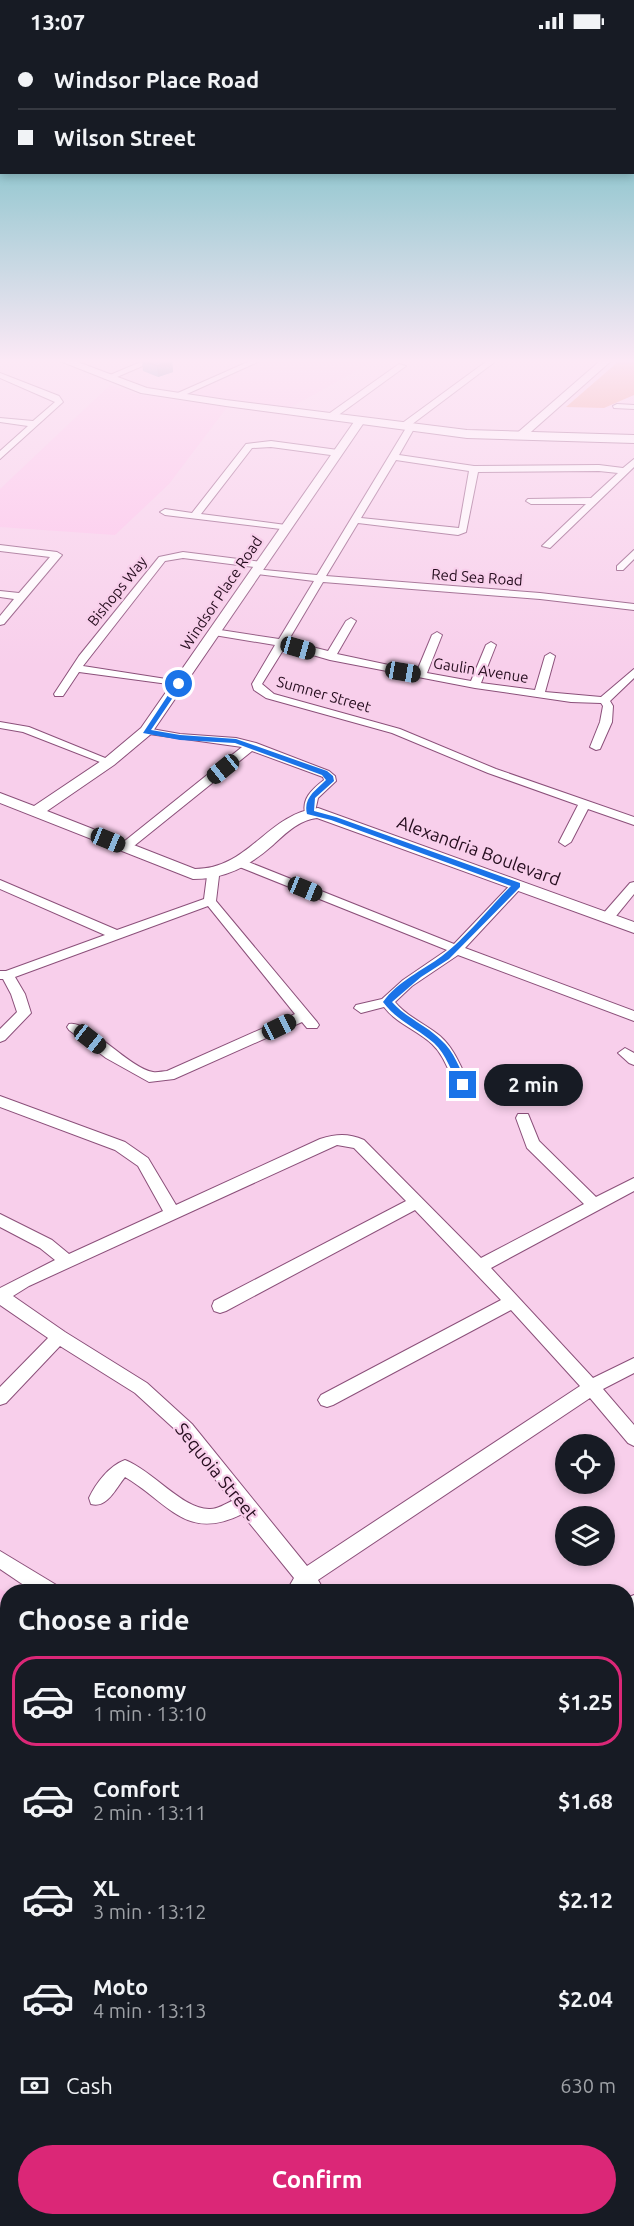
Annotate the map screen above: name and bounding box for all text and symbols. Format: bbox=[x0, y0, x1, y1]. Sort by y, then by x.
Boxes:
text: 13:07 bbox=[30, 9, 85, 34]
text: Windsor Place Road bbox=[54, 67, 259, 92]
text: Wilson Street bbox=[54, 125, 196, 150]
street label: Windsor Place Road bbox=[177, 533, 265, 653]
street label: Bishops Way bbox=[84, 553, 150, 629]
street label: Red Sea Road bbox=[431, 565, 523, 589]
car bbox=[278, 634, 318, 662]
street label: Gaulin Avenue bbox=[432, 654, 530, 686]
car bbox=[384, 660, 422, 684]
route start bbox=[165, 670, 192, 697]
street label: Sumner Street bbox=[275, 672, 373, 716]
car bbox=[203, 751, 243, 787]
street label: Alexandria Boulevard bbox=[395, 811, 563, 889]
car bbox=[88, 825, 128, 855]
car bbox=[285, 874, 325, 904]
car bbox=[259, 1011, 299, 1043]
car bbox=[70, 1021, 110, 1057]
callout: 2 min bbox=[484, 1064, 583, 1106]
route end bbox=[449, 1071, 476, 1098]
text: 2 min bbox=[508, 1073, 559, 1096]
street label: Sequoia Street bbox=[172, 1419, 262, 1523]
map controls bbox=[555, 1434, 615, 1566]
button: locate bbox=[555, 1434, 615, 1494]
button: layers bbox=[555, 1506, 615, 1566]
text: Choose a ride bbox=[18, 1605, 190, 1635]
icon: car bbox=[21, 1674, 75, 1728]
text: Economy bbox=[93, 1677, 186, 1702]
text: $1.25 bbox=[558, 1689, 613, 1714]
text: 1 min · 13:10 bbox=[93, 1702, 207, 1725]
icon: car bbox=[21, 1773, 75, 1827]
text: Comfort bbox=[93, 1776, 180, 1801]
text: $1.68 bbox=[558, 1788, 613, 1813]
text: 2 min · 13:11 bbox=[93, 1801, 207, 1824]
icon: car bbox=[21, 1872, 75, 1926]
text: XL bbox=[93, 1875, 120, 1900]
text: $2.12 bbox=[558, 1887, 613, 1912]
text: 3 min · 13:12 bbox=[93, 1900, 207, 1923]
icon: car bbox=[21, 1971, 75, 2025]
text: Moto bbox=[93, 1974, 148, 1999]
text: $2.04 bbox=[558, 1986, 613, 2011]
text: 4 min · 13:13 bbox=[93, 1999, 207, 2022]
icon: cash bbox=[18, 2069, 51, 2102]
text: Cash bbox=[66, 2073, 113, 2098]
text: 630 m bbox=[560, 2074, 616, 2097]
button: Confirm bbox=[18, 2145, 616, 2214]

